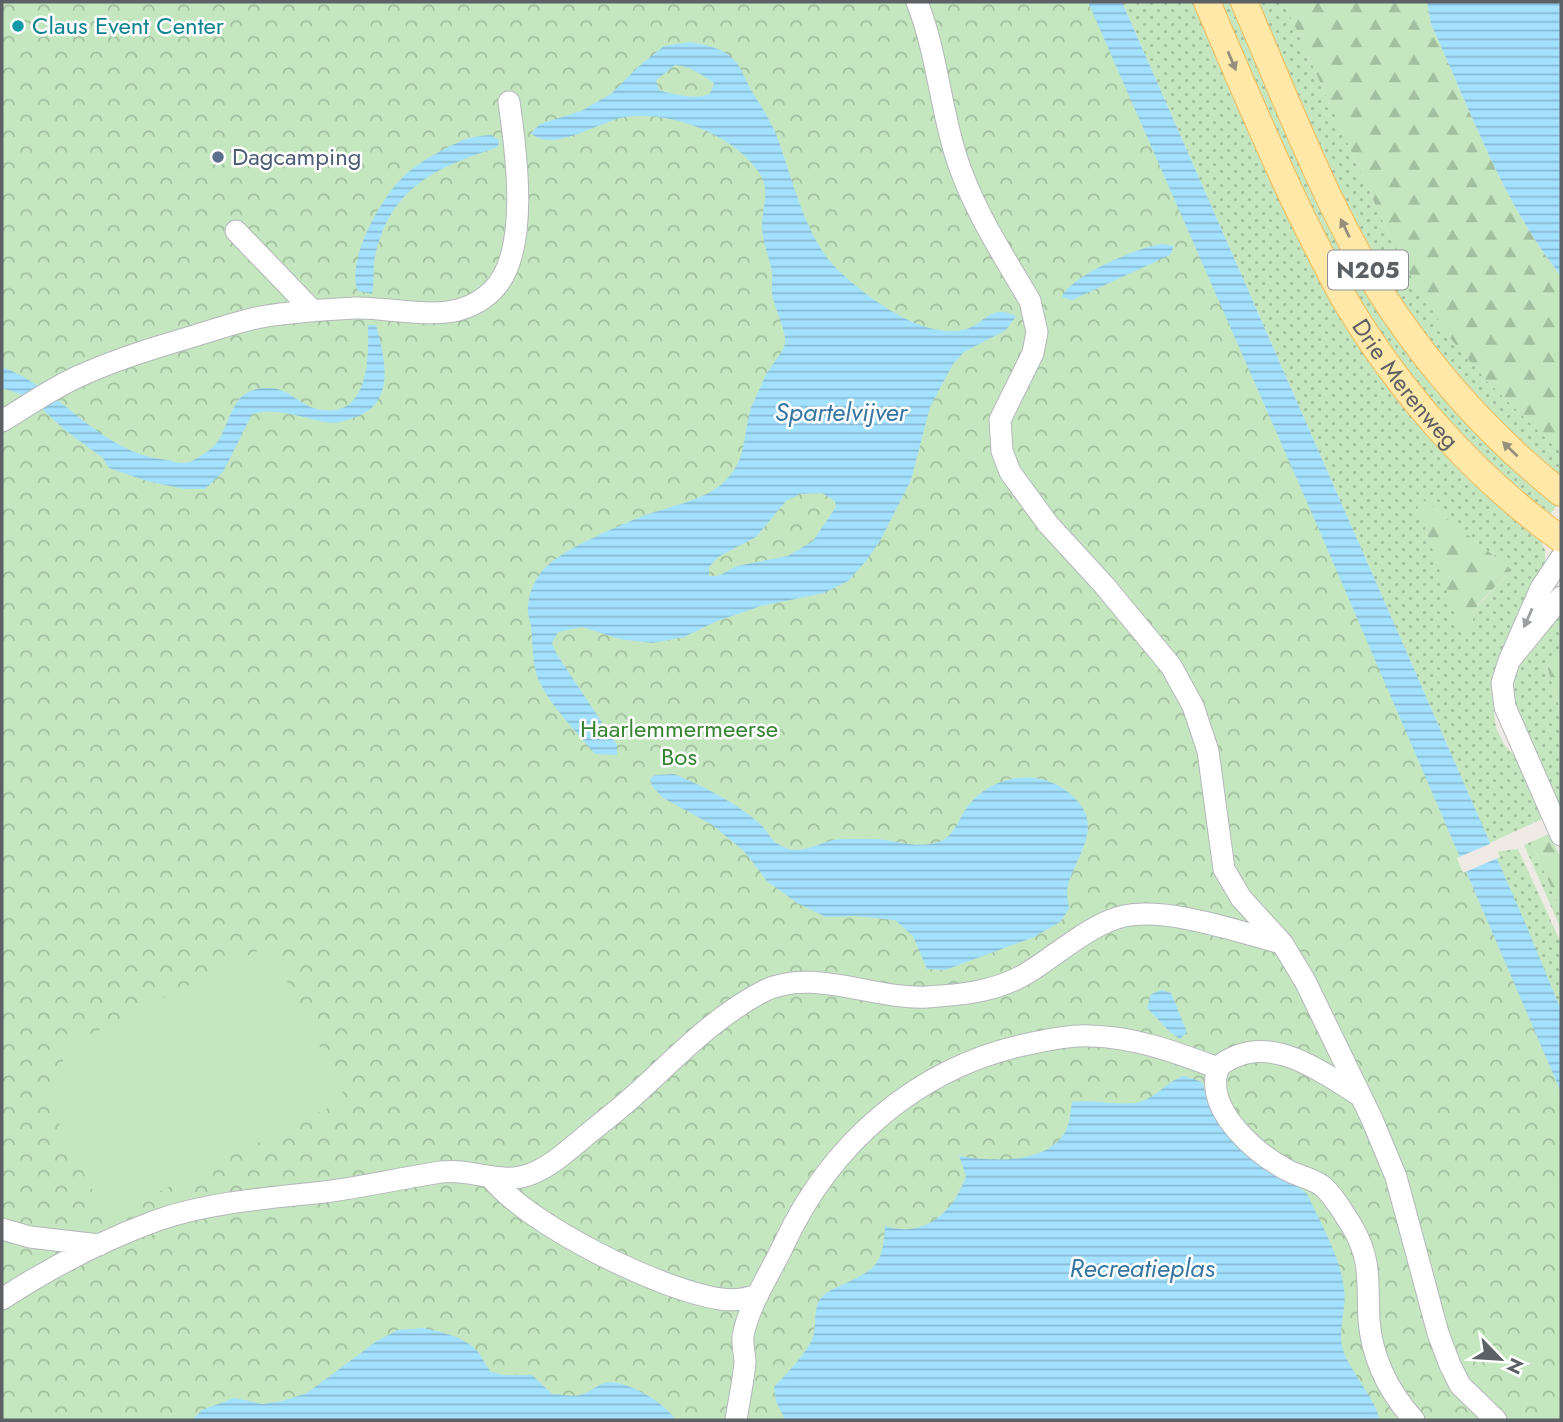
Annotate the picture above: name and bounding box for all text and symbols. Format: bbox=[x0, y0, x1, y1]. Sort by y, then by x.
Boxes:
place label: Claus Event Center bbox=[32, 8, 225, 43]
marker: Claus Event Center bbox=[10, 18, 26, 34]
one-way arrow bbox=[1226, 51, 1238, 71]
place label: Dagcamping bbox=[232, 139, 361, 174]
marker: Dagcamping bbox=[210, 149, 226, 165]
one-way arrow bbox=[1340, 218, 1351, 238]
road number: N205 bbox=[1328, 250, 1408, 290]
street label: Drie Merenweg bbox=[1344, 312, 1467, 457]
water label: Spartelvijver bbox=[775, 393, 909, 431]
one-way arrow bbox=[1502, 441, 1519, 457]
one-way arrow bbox=[1522, 607, 1533, 628]
park label: Haarlemmermeerse Bos bbox=[580, 711, 778, 774]
water label: Recreatieplas bbox=[1069, 1249, 1215, 1287]
north arrow bbox=[1465, 1324, 1535, 1394]
text: N bbox=[1500, 1353, 1530, 1379]

